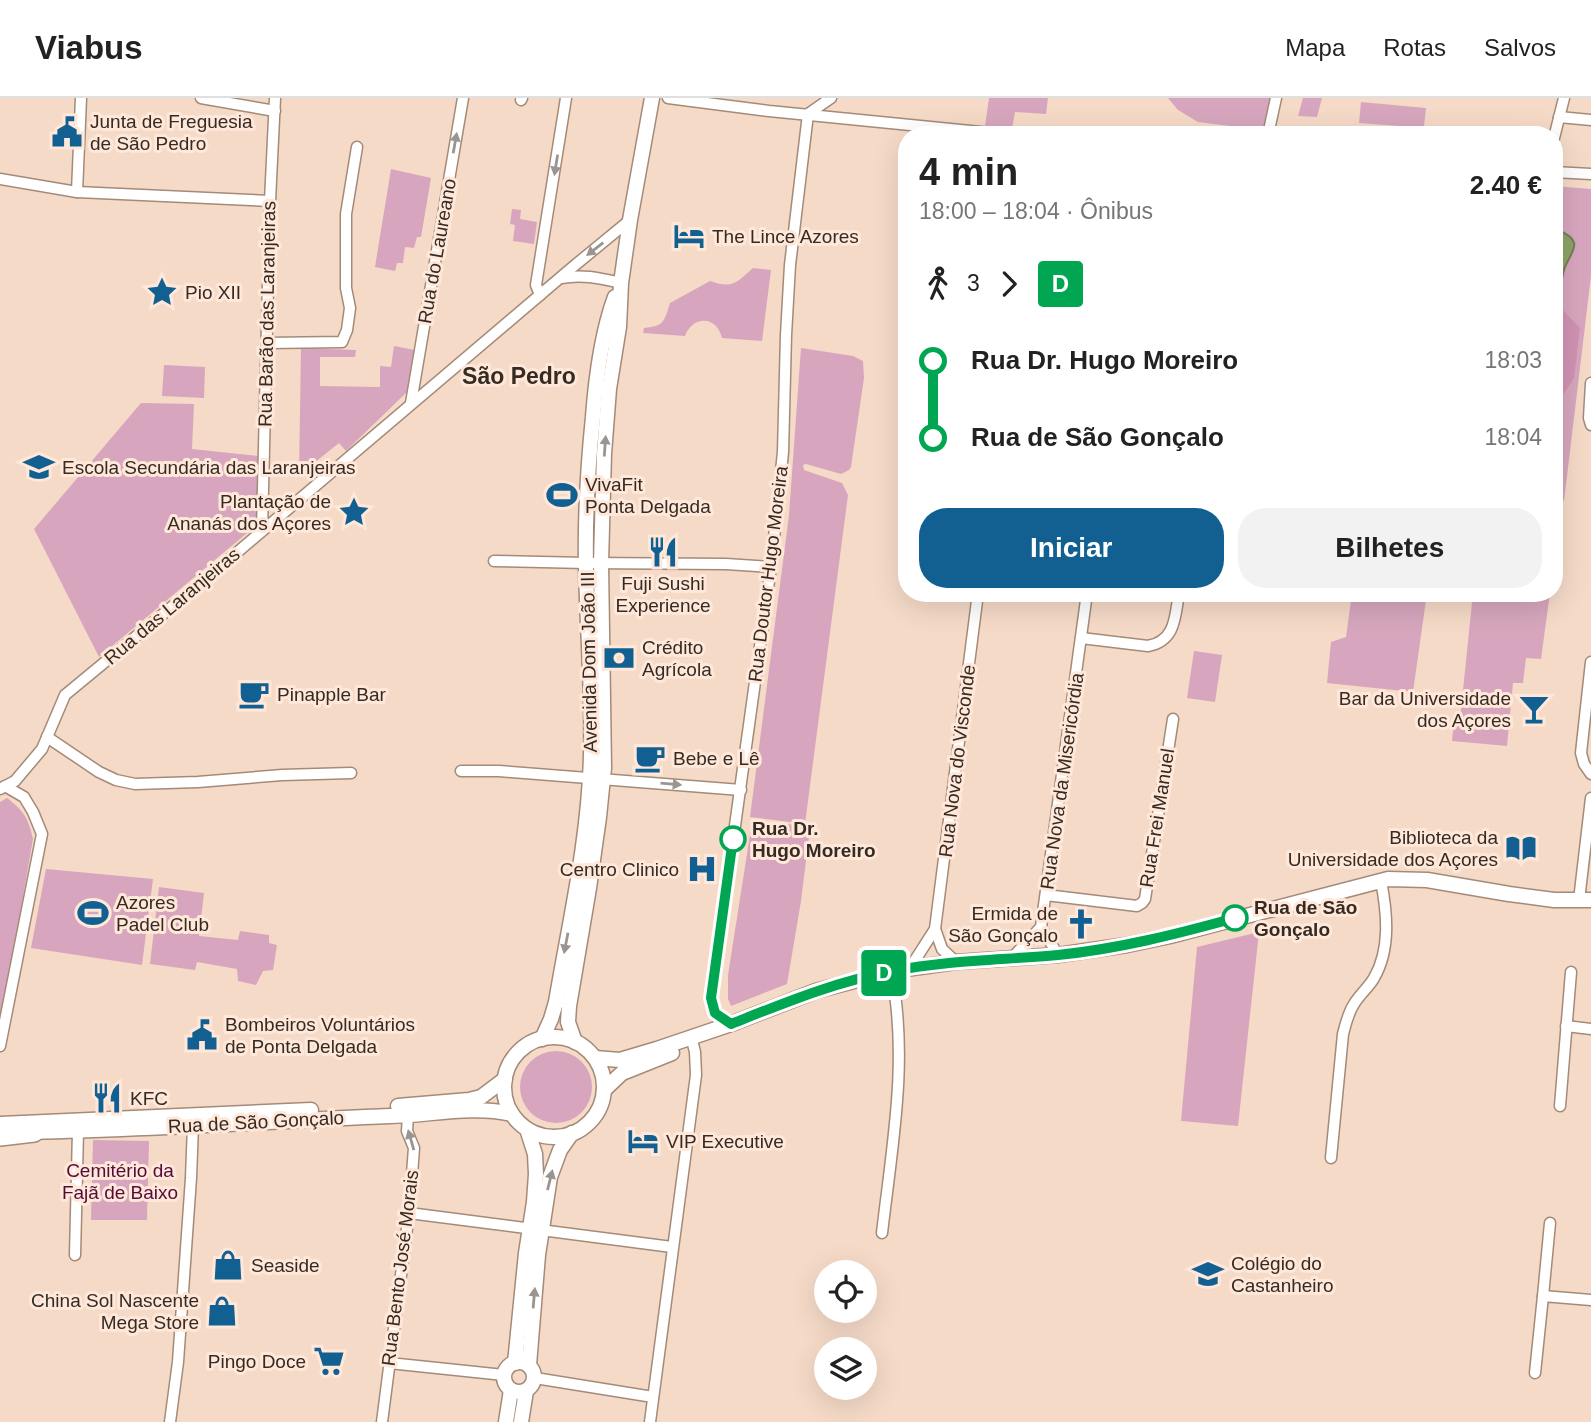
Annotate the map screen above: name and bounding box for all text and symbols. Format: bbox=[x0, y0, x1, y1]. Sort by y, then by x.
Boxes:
text: Viabus bbox=[35, 29, 143, 66]
text: Mapa bbox=[1285, 34, 1345, 61]
text: Rotas bbox=[1383, 34, 1446, 61]
text: Salvos bbox=[1484, 34, 1556, 61]
place label: Junta de Freguesia de São Pedro bbox=[90, 111, 253, 154]
public building icon: Junta de Freguesia de São Pedro bbox=[50, 115, 84, 149]
one-way arrow bbox=[450, 132, 461, 154]
text: 4 min bbox=[919, 151, 1018, 193]
one-way arrow bbox=[550, 154, 561, 176]
text: 2.40 € bbox=[1470, 170, 1542, 200]
street label: Rua do Laureano bbox=[414, 177, 460, 325]
text: 18:00 – 18:04 · Ônibus bbox=[919, 198, 1153, 224]
street label: Rua Barão das Laranjeiras bbox=[255, 201, 279, 427]
hotel icon: The Lince Azores bbox=[672, 219, 706, 253]
place label: The Lince Azores bbox=[712, 226, 859, 247]
one-way arrow bbox=[587, 241, 605, 256]
icon: walk bbox=[919, 265, 957, 303]
icon: forward bbox=[990, 265, 1028, 303]
text: 3 bbox=[967, 270, 980, 296]
text: D bbox=[1052, 270, 1069, 297]
place icon: Pio XII bbox=[145, 275, 179, 309]
place label: Pio XII bbox=[185, 282, 241, 303]
text: Rua Dr. Hugo Moreiro bbox=[971, 345, 1238, 375]
text: 18:03 bbox=[1484, 347, 1542, 373]
district label: São Pedro bbox=[462, 363, 576, 389]
text: Rua de São Gonçalo bbox=[971, 422, 1224, 452]
text: 18:04 bbox=[1484, 424, 1542, 450]
one-way arrow bbox=[600, 435, 611, 457]
school or university icon: Escola Secundária das Laranjeiras bbox=[22, 450, 56, 484]
place label: Escola Secundária das Laranjeiras bbox=[62, 457, 356, 478]
street label: Rua Doutor Hugo Moreira bbox=[744, 464, 792, 683]
place label: VivaFit Ponta Delgada bbox=[585, 474, 711, 517]
sports icon: VivaFit Ponta Delgada bbox=[545, 478, 579, 512]
place label: Plantação de Ananás dos Açores bbox=[167, 491, 331, 534]
place icon: Plantação de Ananás dos Açores bbox=[337, 495, 371, 529]
button: Iniciar bbox=[919, 508, 1224, 588]
button: Bilhetes bbox=[1238, 508, 1542, 588]
restaurant icon: Fuji Sushi Experience bbox=[646, 535, 680, 569]
street label: Rua das Laranjeiras bbox=[100, 543, 244, 669]
street label: Avenida Dom João III bbox=[577, 571, 601, 753]
place label: Fuji Sushi Experience bbox=[615, 573, 711, 616]
place label: Crédito Agrícola bbox=[642, 637, 712, 680]
bank icon: Crédito Agrícola bbox=[602, 641, 636, 675]
street label: Rua Nova do Visconde bbox=[935, 663, 979, 859]
street label: Rua Nova da Misericórdia bbox=[1036, 671, 1088, 891]
cafe icon: Pinapple Bar bbox=[237, 677, 271, 711]
place label: Pinapple Bar bbox=[277, 684, 386, 705]
place label: Bar da Universidade dos Açores bbox=[1339, 688, 1511, 731]
bar icon: Bar da Universidade dos Açores bbox=[1517, 692, 1551, 726]
cafe icon: Bebe e Lê bbox=[633, 741, 667, 775]
street label: Rua Frei Manuel bbox=[1136, 747, 1178, 889]
place label: Bebe e Lê bbox=[673, 748, 760, 769]
one-way arrow bbox=[660, 779, 682, 790]
place label: Rua Dr. Hugo Moreiro bbox=[752, 818, 876, 861]
marker: Rua Dr. Hugo Moreiro bbox=[720, 826, 746, 852]
place label: Biblioteca da Universidade dos Açores bbox=[1288, 827, 1498, 870]
library icon: Biblioteca da Universidade dos Açores bbox=[1504, 831, 1538, 865]
hospital icon: Centro Clinico bbox=[685, 852, 719, 886]
place label: Centro Clinico bbox=[560, 859, 679, 880]
place label: Azores Padel Club bbox=[116, 892, 209, 935]
sports icon: Azores Padel Club bbox=[76, 896, 110, 930]
place label: Rua de São Gonçalo bbox=[1254, 897, 1357, 940]
place label: Ermida de São Gonçalo bbox=[948, 903, 1058, 946]
marker: Rua de São Gonçalo bbox=[1222, 905, 1248, 931]
church icon: Ermida de São Gonçalo bbox=[1064, 907, 1098, 941]
one-way arrow bbox=[560, 932, 571, 954]
line badge: D bbox=[861, 950, 907, 996]
text: D bbox=[875, 959, 893, 986]
place label: Bombeiros Voluntários de Ponta Delgada bbox=[225, 1014, 415, 1057]
public building icon: Bombeiros Voluntários de Ponta Delgada bbox=[185, 1018, 219, 1052]
restaurant icon: KFC bbox=[90, 1081, 124, 1115]
place label: KFC bbox=[130, 1088, 168, 1109]
street label: Rua de São Gonçalo bbox=[167, 1107, 345, 1137]
hotel icon: VIP Executive bbox=[626, 1124, 660, 1158]
one-way arrow bbox=[405, 1128, 416, 1150]
place label: VIP Executive bbox=[666, 1131, 784, 1152]
park label: Cemitério da Fajã de Baixo bbox=[62, 1160, 178, 1203]
street label: Rua Bento José Morais bbox=[378, 1169, 422, 1367]
one-way arrow bbox=[546, 1169, 556, 1190]
shop icon: Seaside bbox=[211, 1248, 245, 1282]
place label: Colégio do Castanheiro bbox=[1231, 1253, 1333, 1296]
place label: Seaside bbox=[251, 1255, 320, 1276]
school or university icon: Colégio do Castanheiro bbox=[1191, 1257, 1225, 1291]
map controls bbox=[814, 1260, 877, 1400]
button: locate bbox=[814, 1260, 877, 1323]
one-way arrow bbox=[529, 1286, 540, 1308]
place label: China Sol Nascente Mega Store bbox=[31, 1290, 199, 1333]
shop icon: China Sol Nascente Mega Store bbox=[205, 1294, 239, 1328]
button: layers bbox=[814, 1337, 877, 1400]
supermarket icon: Pingo Doce bbox=[312, 1344, 346, 1378]
place label: Pingo Doce bbox=[208, 1351, 306, 1372]

